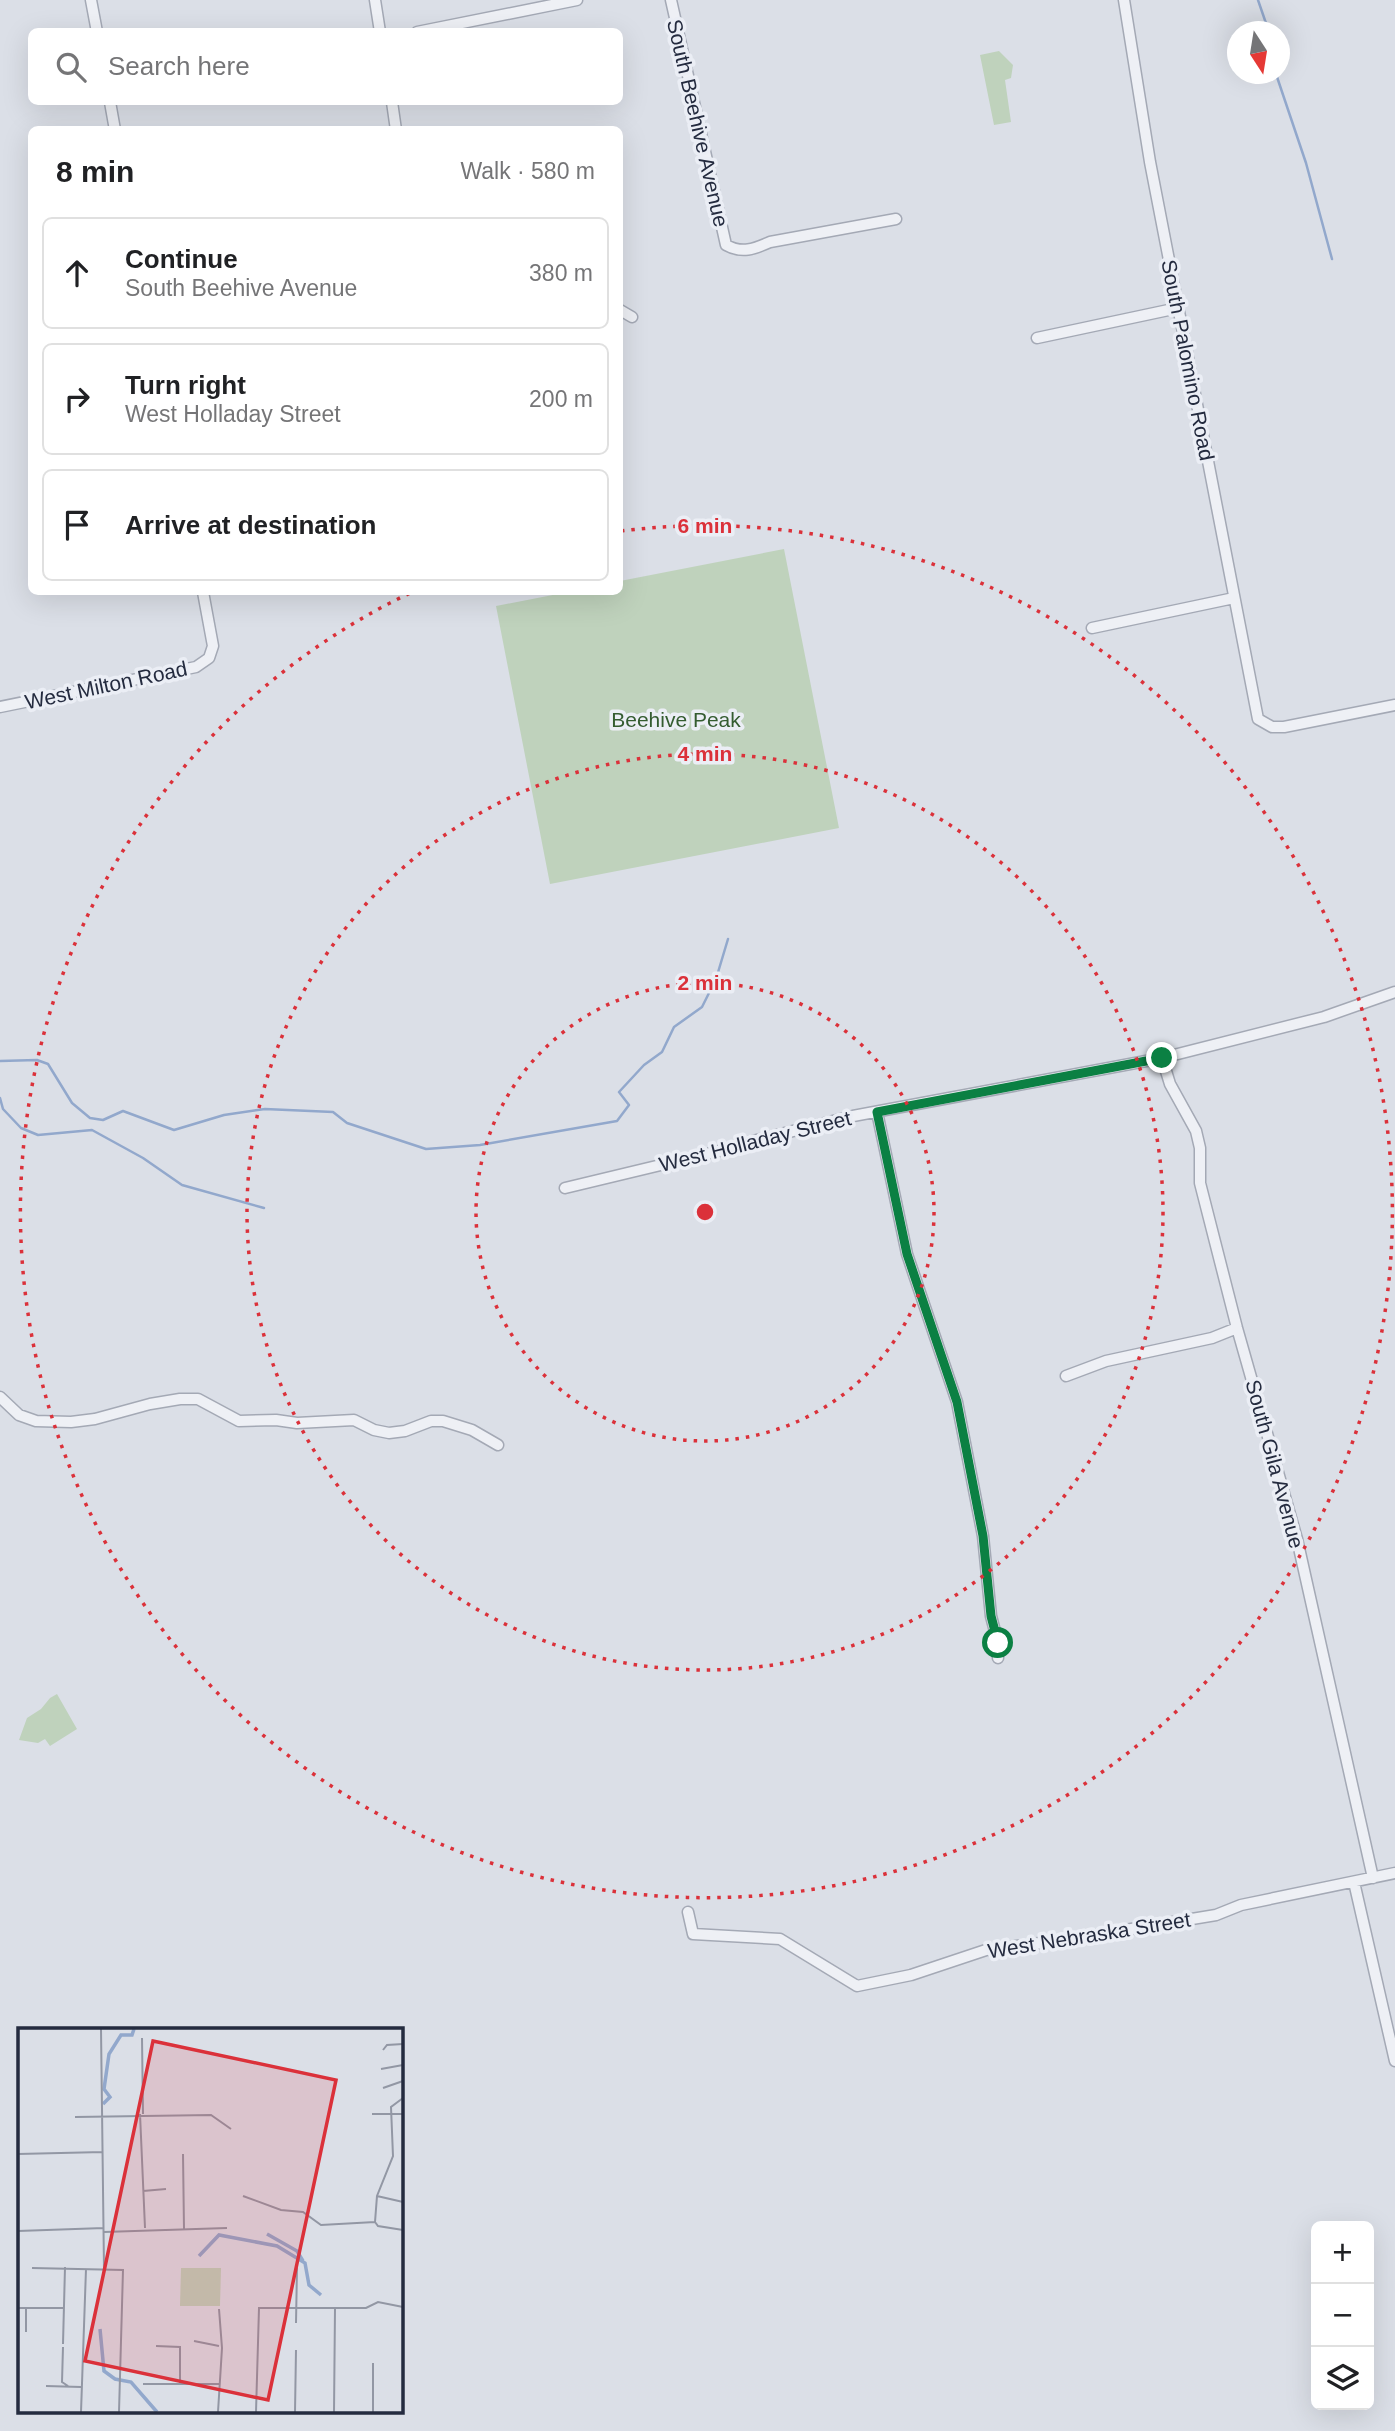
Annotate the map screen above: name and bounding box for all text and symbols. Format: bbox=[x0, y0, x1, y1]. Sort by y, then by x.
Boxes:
street label: South Beehive Avenue bbox=[663, 17, 733, 229]
north arrow bbox=[1227, 21, 1290, 84]
search box bbox=[28, 28, 623, 105]
icon: search bbox=[52, 48, 90, 86]
text: Search here bbox=[108, 51, 250, 81]
text: 8 min bbox=[56, 155, 134, 188]
text: Walk · 580 m bbox=[460, 158, 595, 184]
text: Continue bbox=[125, 244, 238, 274]
icon: ahead bbox=[58, 254, 96, 292]
street label: South Palomino Road bbox=[1157, 258, 1219, 462]
text: 380 m bbox=[529, 260, 593, 286]
text: South Beehive Avenue bbox=[125, 275, 357, 301]
text: Turn right bbox=[125, 370, 246, 400]
icon: right bbox=[58, 380, 96, 418]
text: 200 m bbox=[529, 386, 593, 412]
text: West Holladay Street bbox=[125, 401, 341, 427]
icon: arrive bbox=[58, 506, 96, 544]
text: Arrive at destination bbox=[125, 510, 376, 540]
text: 6 min bbox=[678, 514, 732, 537]
street label: West Milton Road bbox=[23, 657, 189, 713]
park label: Beehive Peak bbox=[611, 708, 741, 731]
text: 4 min bbox=[678, 742, 732, 765]
text: 2 min bbox=[678, 971, 732, 994]
route end bbox=[1146, 1042, 1177, 1073]
street label: West Holladay Street bbox=[657, 1106, 853, 1176]
centre of rings bbox=[693, 1200, 717, 1224]
street label: South Gila Avenue bbox=[1241, 1377, 1309, 1551]
route start bbox=[982, 1627, 1013, 1658]
street label: West Nebraska Street bbox=[986, 1908, 1192, 1962]
inset map bbox=[18, 2028, 402, 2414]
map controls bbox=[1311, 2221, 1374, 2410]
button: + bbox=[1311, 2221, 1374, 2284]
button: − bbox=[1311, 2284, 1374, 2347]
button: layers bbox=[1311, 2347, 1374, 2410]

